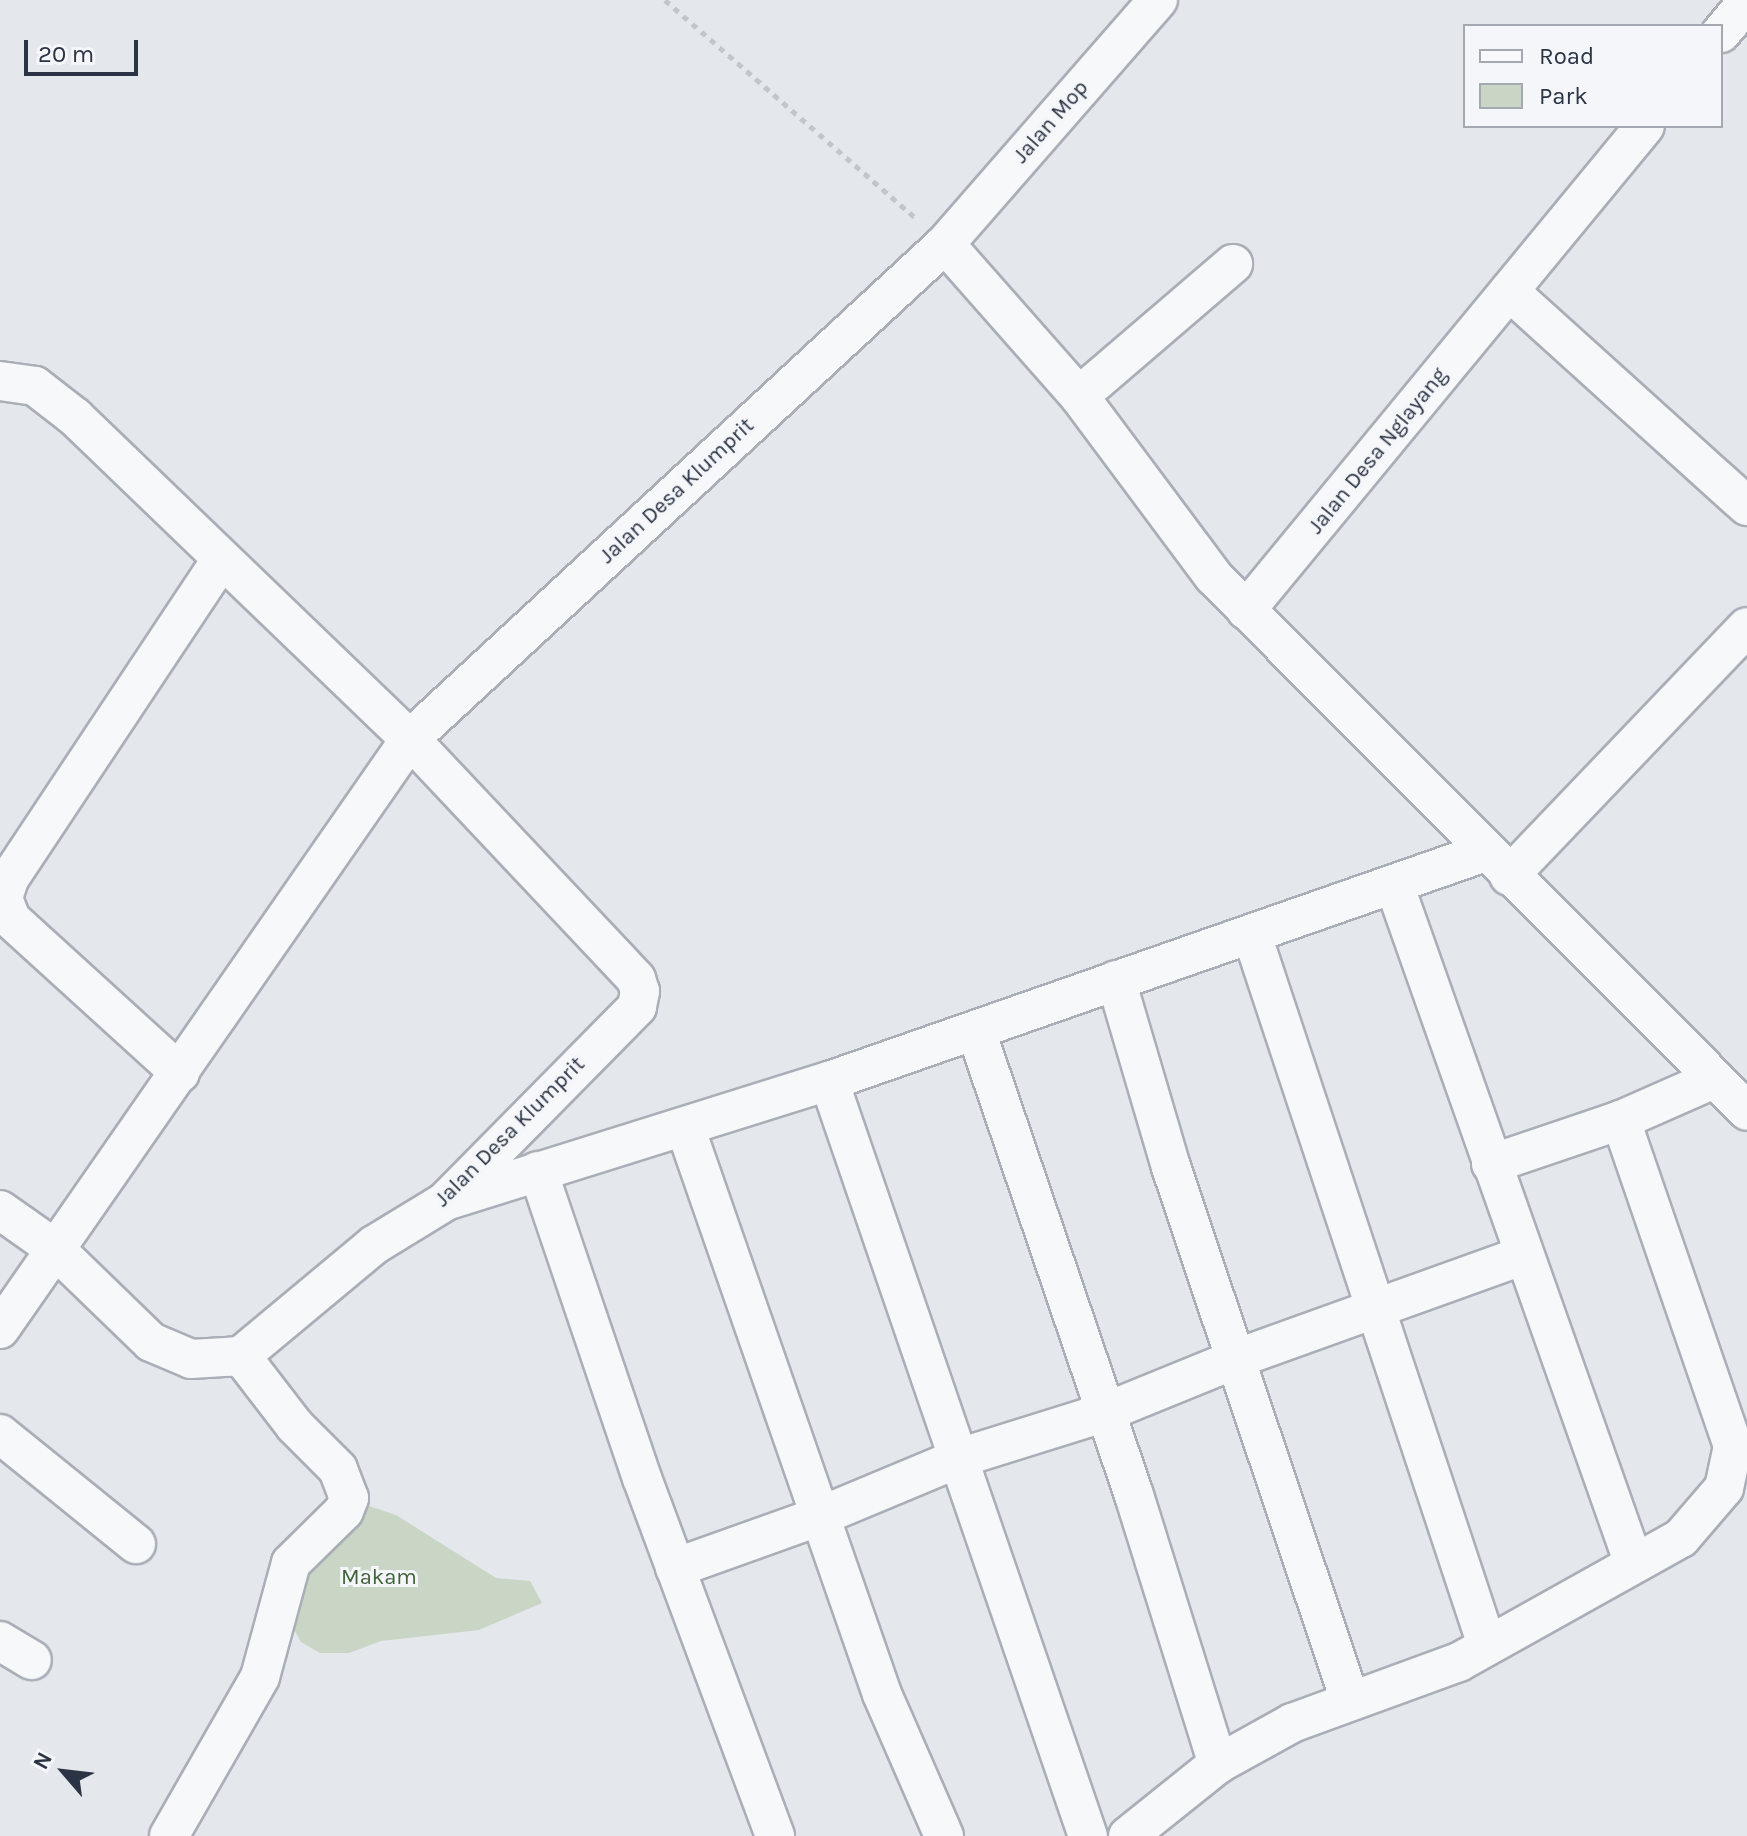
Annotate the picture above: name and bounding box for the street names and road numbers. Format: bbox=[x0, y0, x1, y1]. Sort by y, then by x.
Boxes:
street label: Jalan Mop bbox=[1008, 75, 1094, 169]
street label: Jalan Desa Nglayang bbox=[1303, 363, 1453, 539]
street label: Jalan Desa Klumprit bbox=[594, 413, 760, 569]
street label: Jalan Desa Klumprit bbox=[429, 1051, 591, 1213]

